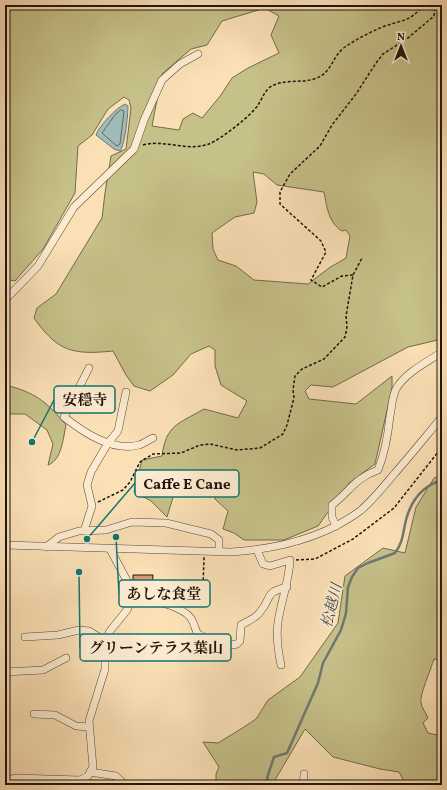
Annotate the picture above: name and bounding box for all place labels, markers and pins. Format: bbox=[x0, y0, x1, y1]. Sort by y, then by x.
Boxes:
callout: 安穏寺 bbox=[54, 386, 115, 413]
callout: Caffe E Cane bbox=[135, 470, 239, 497]
callout: あしな食堂 bbox=[119, 580, 210, 607]
callout: グリーンテラス葉山 bbox=[80, 634, 231, 661]

